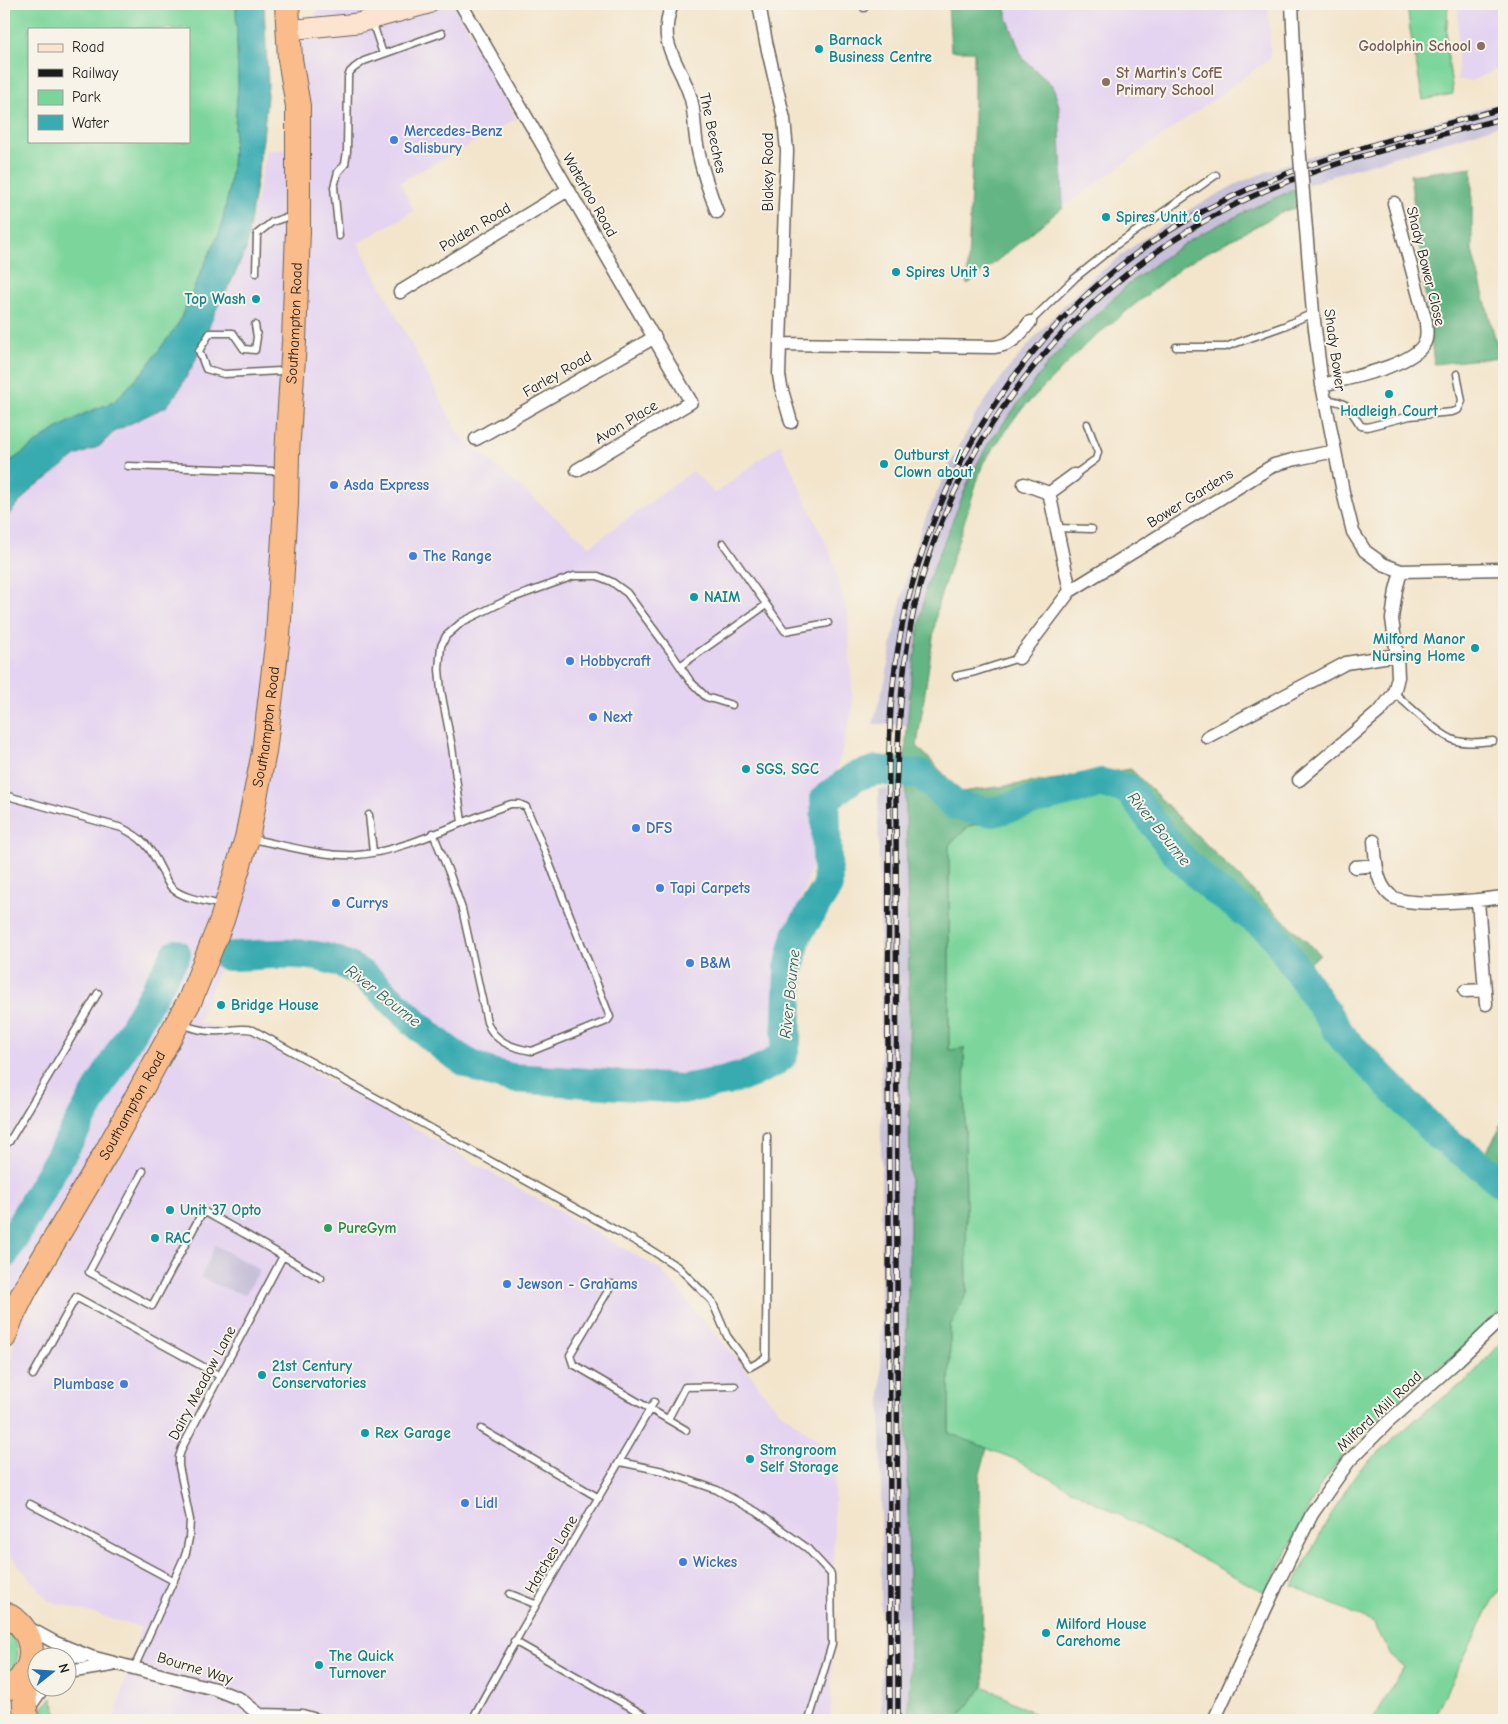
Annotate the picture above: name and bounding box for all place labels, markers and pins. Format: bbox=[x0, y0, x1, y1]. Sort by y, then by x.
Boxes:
place label: Barnack Business Centre bbox=[829, 31, 932, 66]
place label: Godolphin School bbox=[1358, 37, 1471, 55]
marker: Godolphin School bbox=[1475, 40, 1487, 52]
marker: Barnack Business Centre bbox=[813, 43, 825, 55]
place label: St Martin's CofE Primary School bbox=[1116, 64, 1222, 99]
marker: St Martin's CofE Primary School bbox=[1100, 76, 1112, 88]
place label: Mercedes-Benz Salisbury bbox=[404, 122, 503, 157]
marker: Mercedes-Benz Salisbury bbox=[388, 134, 400, 146]
place label: Spires Unit 6 bbox=[1116, 208, 1200, 226]
marker: Spires Unit 6 bbox=[1100, 211, 1112, 223]
place label: Spires Unit 3 bbox=[906, 263, 990, 281]
marker: Spires Unit 3 bbox=[890, 266, 902, 278]
place label: Top Wash bbox=[185, 290, 246, 308]
marker: Top Wash bbox=[250, 293, 262, 305]
marker: Hadleigh Court bbox=[1383, 388, 1395, 400]
place label: Hadleigh Court bbox=[1340, 402, 1439, 420]
place label: Outburst / Clown about bbox=[894, 446, 974, 481]
marker: Outburst / Clown about bbox=[878, 458, 890, 470]
place label: Asda Express bbox=[344, 476, 429, 494]
marker: Asda Express bbox=[328, 479, 340, 491]
place label: The Range bbox=[423, 547, 492, 565]
marker: The Range bbox=[407, 550, 419, 562]
place label: NAIM bbox=[704, 588, 740, 606]
marker: NAIM bbox=[688, 591, 700, 603]
place label: Milford Manor Nursing Home bbox=[1372, 630, 1465, 665]
marker: Milford Manor Nursing Home bbox=[1469, 642, 1481, 654]
place label: Hobbycraft bbox=[580, 652, 652, 670]
marker: Hobbycraft bbox=[564, 655, 576, 667]
place label: Next bbox=[603, 708, 633, 726]
marker: Next bbox=[587, 711, 599, 723]
place label: SGS, SGC bbox=[756, 760, 819, 778]
marker: SGS, SGC bbox=[740, 763, 752, 775]
place label: DFS bbox=[646, 819, 672, 837]
marker: DFS bbox=[630, 822, 642, 834]
place label: Tapi Carpets bbox=[670, 879, 750, 897]
marker: Tapi Carpets bbox=[654, 882, 666, 894]
place label: Currys bbox=[346, 894, 388, 912]
marker: Currys bbox=[330, 897, 342, 909]
place label: B&M bbox=[700, 954, 731, 972]
marker: B&M bbox=[684, 957, 696, 969]
place label: Bridge House bbox=[231, 996, 319, 1014]
marker: Bridge House bbox=[215, 999, 227, 1011]
place label: Unit 37 Opto bbox=[180, 1201, 261, 1219]
marker: Unit 37 Opto bbox=[164, 1204, 176, 1216]
place label: PureGym bbox=[338, 1219, 396, 1237]
marker: PureGym bbox=[322, 1222, 334, 1234]
place label: RAC bbox=[165, 1229, 191, 1247]
marker: RAC bbox=[149, 1232, 161, 1244]
place label: Jewson - Grahams bbox=[517, 1275, 637, 1293]
marker: Jewson - Grahams bbox=[501, 1278, 513, 1290]
place label: 21st Century Conservatories bbox=[272, 1357, 366, 1392]
marker: 21st Century Conservatories bbox=[256, 1369, 268, 1381]
place label: Plumbase bbox=[53, 1375, 114, 1393]
marker: Plumbase bbox=[118, 1378, 130, 1390]
place label: Rex Garage bbox=[375, 1424, 451, 1442]
marker: Rex Garage bbox=[359, 1427, 371, 1439]
place label: Strongroom Self Storage bbox=[760, 1441, 839, 1476]
marker: Strongroom Self Storage bbox=[744, 1453, 756, 1465]
place label: Lidl bbox=[475, 1494, 498, 1512]
marker: Lidl bbox=[459, 1497, 471, 1509]
place label: Wickes bbox=[693, 1553, 737, 1571]
marker: Wickes bbox=[677, 1556, 689, 1568]
place label: Milford House Carehome bbox=[1056, 1615, 1146, 1650]
marker: Milford House Carehome bbox=[1040, 1627, 1052, 1639]
place label: The Quick Turnover bbox=[329, 1647, 394, 1682]
marker: The Quick Turnover bbox=[313, 1659, 325, 1671]

